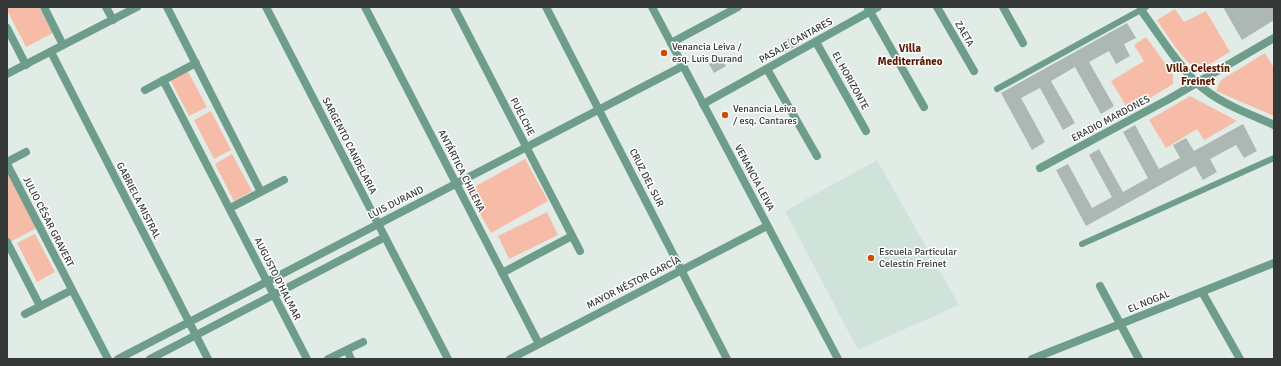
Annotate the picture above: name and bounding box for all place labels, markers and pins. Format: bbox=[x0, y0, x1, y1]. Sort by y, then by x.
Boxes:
place label: Venancia Leiva / esq. Luis Durand bbox=[672, 41, 743, 64]
marker: Venancia Leiva / esq. Luis Durand bbox=[659, 48, 669, 58]
place label: Venancia Leiva / esq. Cantares bbox=[733, 103, 797, 126]
marker: Venancia Leiva / esq. Cantares bbox=[720, 110, 730, 120]
place label: Escuela Particular Celestín Freinet bbox=[879, 246, 957, 270]
marker: Escuela Particular Celestín Freinet bbox=[866, 253, 876, 263]

